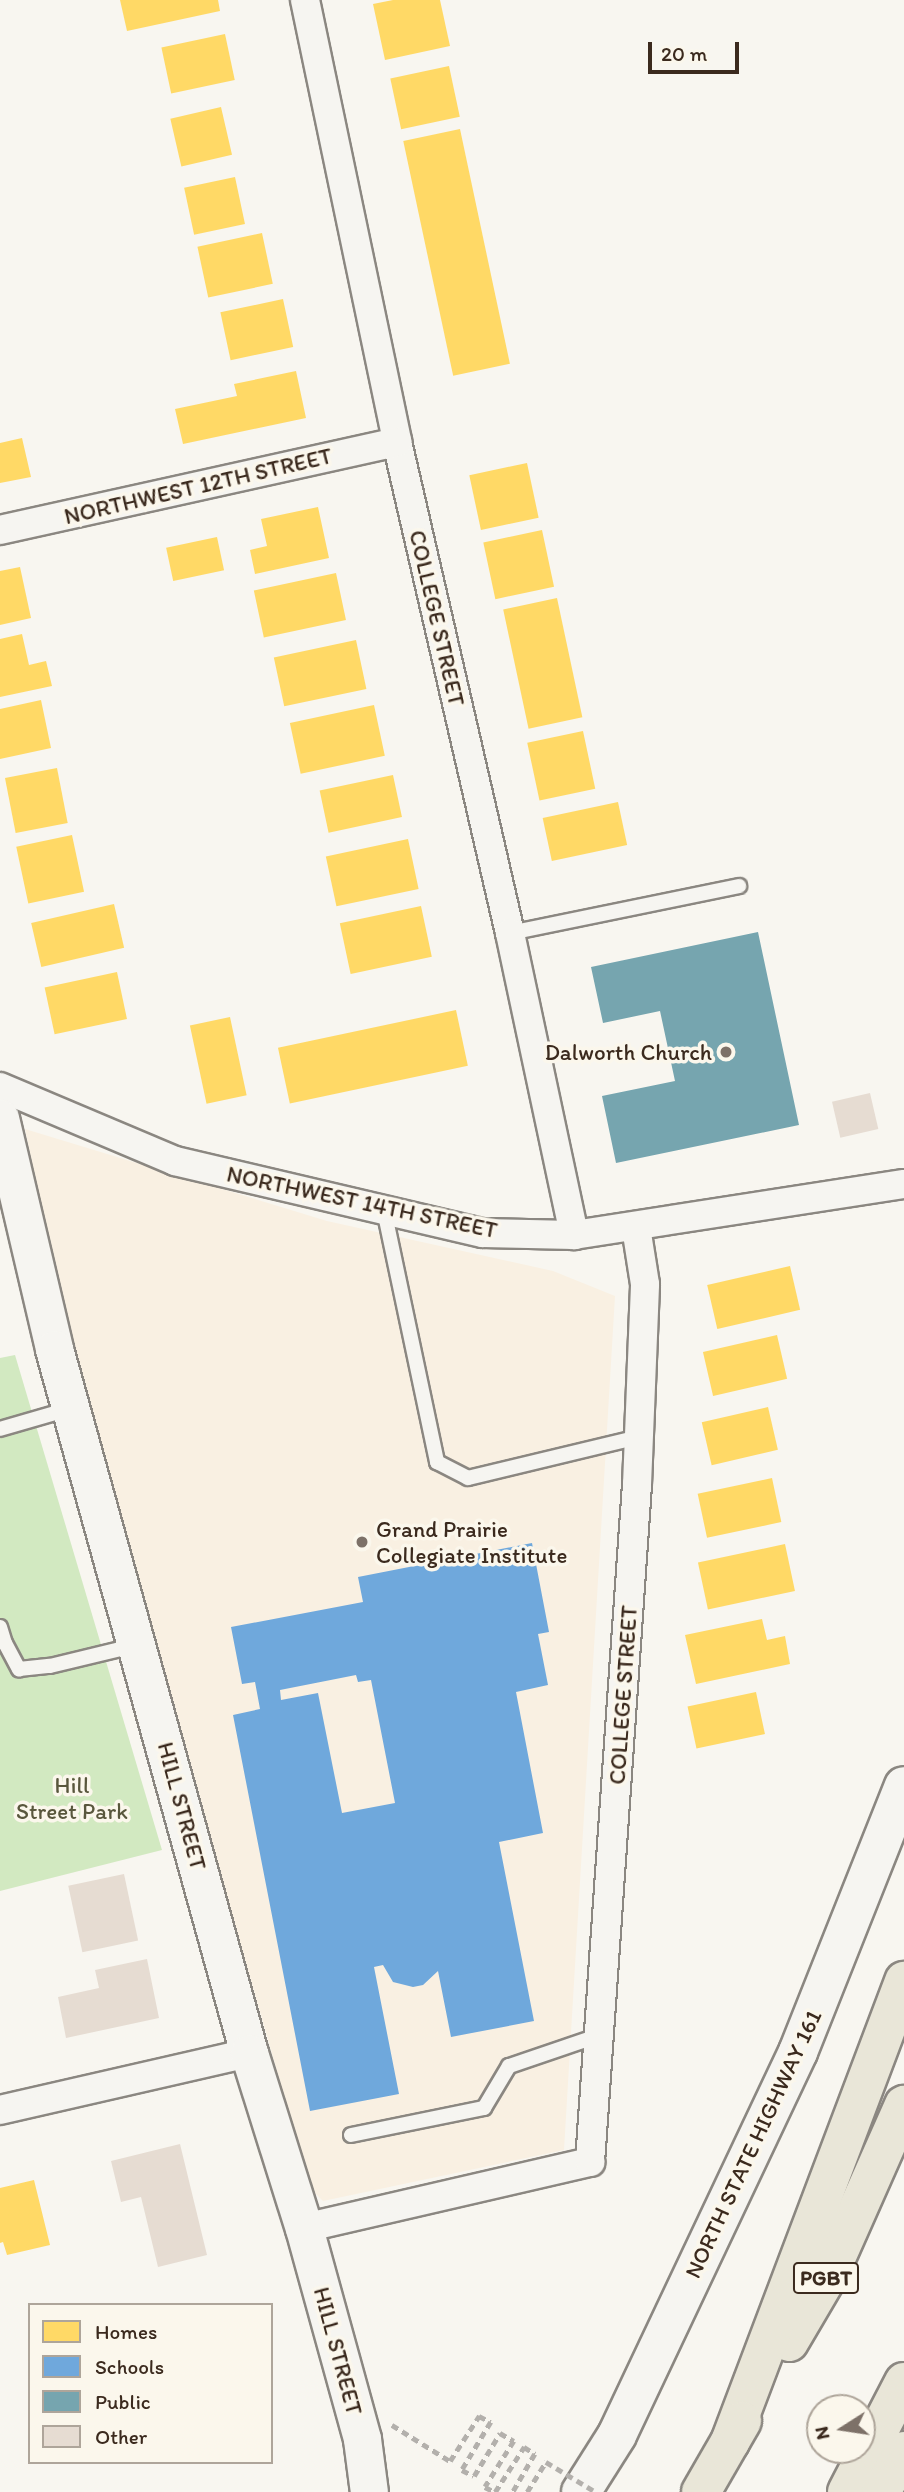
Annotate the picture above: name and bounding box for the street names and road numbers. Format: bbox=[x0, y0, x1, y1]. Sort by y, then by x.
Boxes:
street label: NORTHWEST 12TH STREET bbox=[61, 442, 335, 530]
street label: COLLEGE STREET bbox=[403, 527, 471, 709]
street label: NORTHWEST 14TH STREET bbox=[224, 1160, 500, 1244]
street label: COLLEGE STREET bbox=[603, 1604, 643, 1786]
street label: HILL STREET bbox=[152, 1739, 212, 1873]
street label: NORTH STATE HIGHWAY 161 bbox=[678, 2005, 828, 2283]
road number: PGBT bbox=[793, 2260, 859, 2296]
street label: HILL STREET bbox=[308, 2284, 368, 2418]

